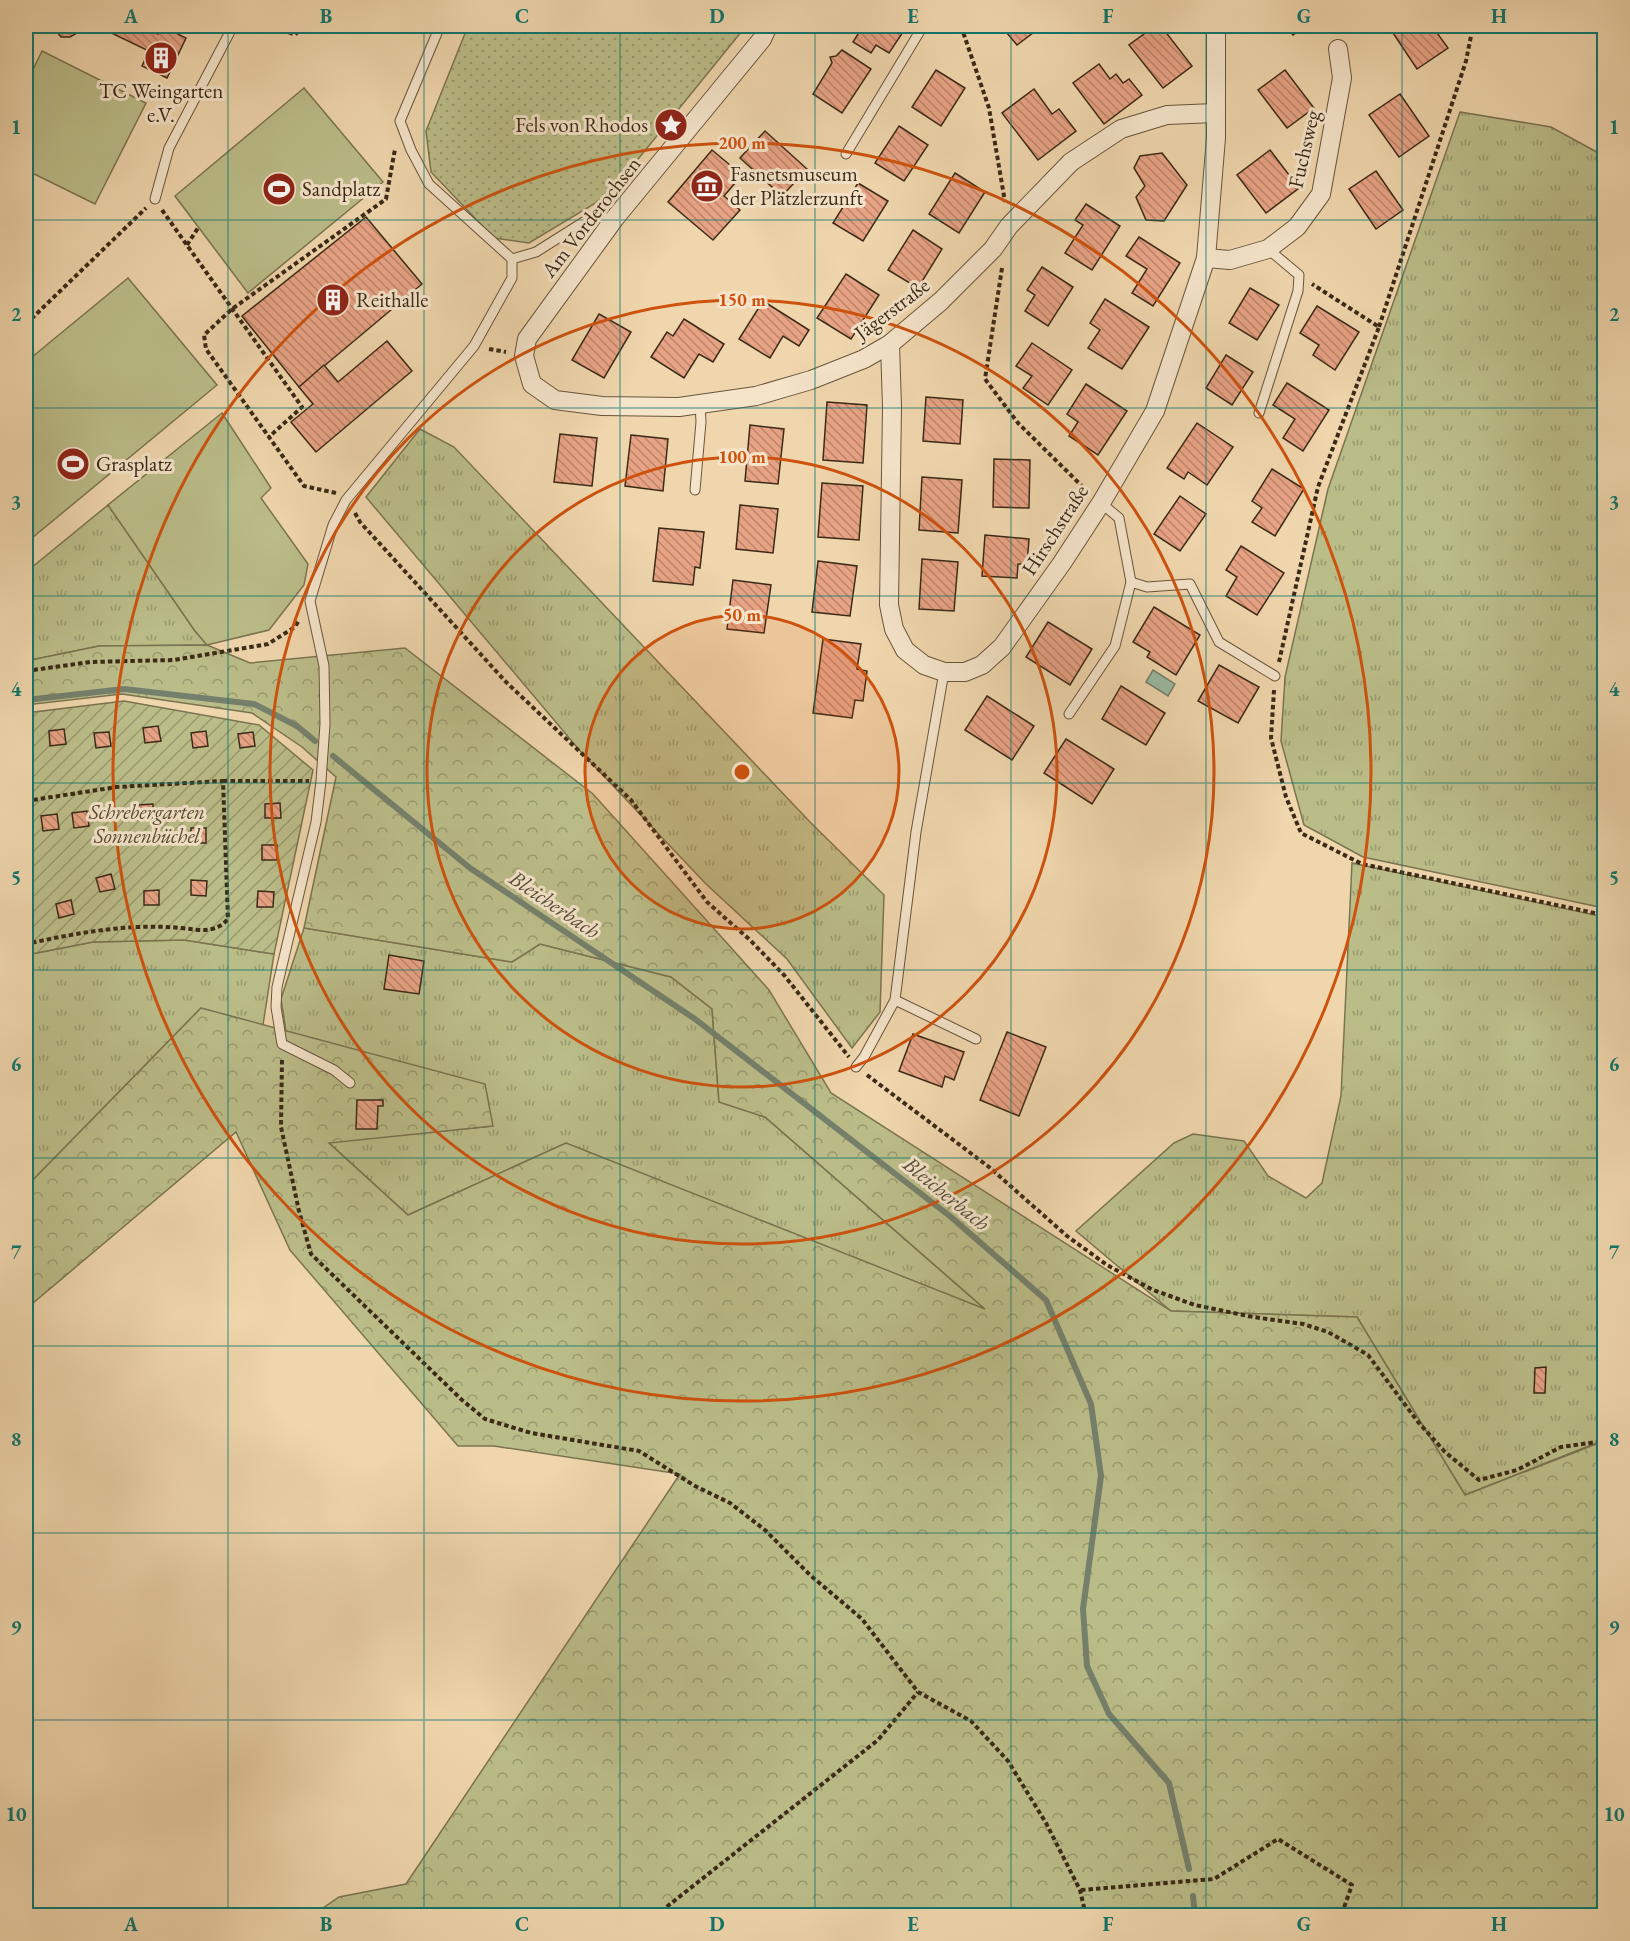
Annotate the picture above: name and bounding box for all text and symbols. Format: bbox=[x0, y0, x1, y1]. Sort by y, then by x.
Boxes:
text: A bbox=[123, 3, 139, 29]
text: B bbox=[320, 3, 332, 29]
text: C bbox=[515, 3, 529, 29]
text: D bbox=[709, 3, 725, 29]
text: E bbox=[907, 3, 919, 29]
text: F bbox=[1103, 3, 1114, 29]
text: G bbox=[1297, 3, 1311, 29]
text: H bbox=[1491, 3, 1507, 29]
building icon: TC Weingarten e.V. bbox=[143, 40, 179, 76]
place label: TC Weingarten e.V. bbox=[99, 77, 223, 128]
street label: Fuchsweg bbox=[1281, 106, 1326, 190]
place icon: Fels von Rhodos bbox=[653, 107, 689, 143]
place label: Fels von Rhodos bbox=[515, 111, 648, 138]
text: 1 bbox=[11, 114, 21, 140]
text: 1 bbox=[1609, 114, 1619, 140]
text: 200 m bbox=[718, 131, 766, 154]
street label: Am Vorderochsen bbox=[534, 151, 646, 283]
place label: Fasnetsmuseum der Plätzlerzunft bbox=[730, 160, 864, 211]
museum icon: Fasnetsmuseum der Plätzlerzunft bbox=[689, 168, 725, 204]
sports icon: Sandplatz bbox=[261, 171, 297, 207]
place label: Sandplatz bbox=[302, 175, 380, 202]
street label: Jägerstraße bbox=[847, 272, 935, 347]
building icon: Reithalle bbox=[315, 282, 351, 318]
place label: Reithalle bbox=[356, 286, 428, 313]
text: 150 m bbox=[718, 288, 766, 311]
text: 2 bbox=[11, 301, 22, 327]
text: 2 bbox=[1609, 301, 1620, 327]
text: 100 m bbox=[718, 445, 766, 468]
sports icon: Grasplatz bbox=[55, 446, 91, 482]
place label: Grasplatz bbox=[96, 450, 172, 477]
street label: Hirschstraße bbox=[1015, 479, 1094, 580]
text: 3 bbox=[11, 489, 21, 515]
text: 3 bbox=[1609, 489, 1619, 515]
text: 50 m bbox=[723, 603, 761, 626]
text: 4 bbox=[11, 676, 22, 702]
text: 4 bbox=[1609, 676, 1620, 702]
centre of rings bbox=[732, 762, 752, 782]
park label: Schrebergarten Sonnenbüchel bbox=[88, 798, 205, 849]
water label: Bleicherbach bbox=[503, 863, 606, 945]
text: 5 bbox=[11, 864, 21, 890]
text: 5 bbox=[1609, 864, 1619, 890]
text: 6 bbox=[11, 1051, 22, 1077]
text: 6 bbox=[1609, 1051, 1620, 1077]
water label: Bleicherbach bbox=[897, 1149, 996, 1237]
text: 7 bbox=[11, 1239, 22, 1265]
text: 7 bbox=[1609, 1239, 1620, 1265]
text: 8 bbox=[11, 1426, 21, 1452]
text: 8 bbox=[1609, 1426, 1619, 1452]
text: 9 bbox=[11, 1614, 22, 1640]
text: 9 bbox=[1609, 1614, 1620, 1640]
text: 10 bbox=[5, 1801, 27, 1827]
text: 10 bbox=[1603, 1801, 1625, 1827]
text: A bbox=[123, 1911, 139, 1937]
text: B bbox=[320, 1911, 332, 1937]
text: C bbox=[515, 1911, 529, 1937]
text: D bbox=[709, 1911, 725, 1937]
text: E bbox=[907, 1911, 919, 1937]
text: F bbox=[1103, 1911, 1114, 1937]
text: G bbox=[1297, 1911, 1311, 1937]
text: H bbox=[1491, 1911, 1507, 1937]

